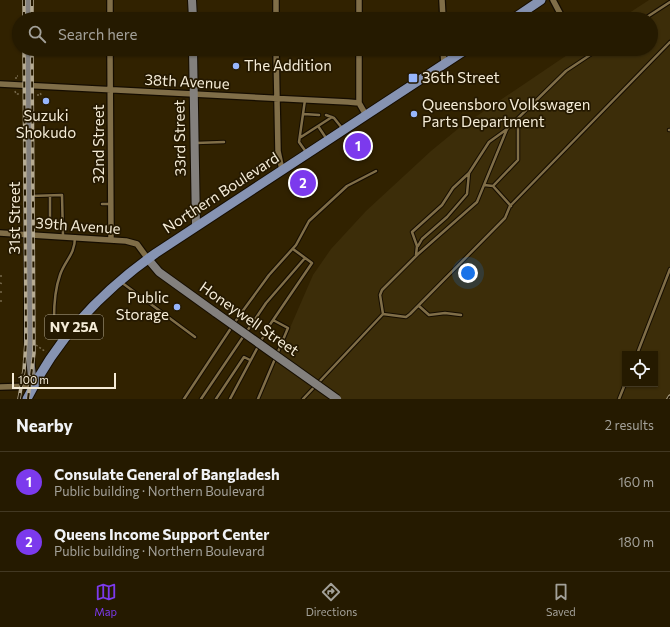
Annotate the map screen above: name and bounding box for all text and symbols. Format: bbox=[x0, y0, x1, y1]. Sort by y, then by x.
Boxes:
search box bbox=[12, 12, 658, 56]
icon: search bbox=[26, 23, 48, 45]
text: Search here bbox=[58, 25, 137, 43]
place label: The Addition bbox=[244, 56, 332, 74]
marker: The Addition bbox=[231, 61, 241, 71]
place label: 36th Street bbox=[422, 68, 500, 86]
street label: 38th Avenue bbox=[144, 70, 230, 92]
marker: 36th Street bbox=[407, 72, 419, 84]
place label: Queensboro Volkswagen Parts Department bbox=[422, 95, 590, 130]
marker: Suzuki Shokudo bbox=[41, 96, 51, 106]
street label: 33rd Street bbox=[169, 99, 189, 177]
street label: 32nd Street bbox=[89, 104, 107, 184]
place label: Suzuki Shokudo bbox=[16, 106, 76, 141]
marker: Queensboro Volkswagen Parts Department bbox=[409, 109, 419, 119]
pin: 1 bbox=[345, 131, 371, 161]
street label: Northern Boulevard bbox=[159, 148, 282, 236]
pin: 2 bbox=[290, 168, 316, 198]
street label: 31st Street bbox=[5, 181, 23, 255]
street label: 39th Avenue bbox=[35, 213, 121, 237]
your location bbox=[458, 263, 478, 283]
street label: Honeywell Street bbox=[197, 277, 303, 359]
place label: Public Storage bbox=[116, 288, 169, 323]
marker: Public Storage bbox=[172, 302, 182, 312]
road number: NY 25A bbox=[45, 315, 103, 339]
map controls bbox=[622, 351, 658, 387]
button: locate bbox=[622, 351, 658, 387]
scale bar bbox=[12, 371, 116, 390]
text: 100 m bbox=[18, 373, 49, 386]
text: Nearby bbox=[16, 415, 73, 436]
text: 2 results bbox=[605, 417, 654, 433]
text: Consulate General of Bangladesh bbox=[54, 465, 280, 483]
text: 1 bbox=[26, 474, 32, 490]
text: 160 m bbox=[618, 474, 654, 490]
text: Public building · Northern Boulevard bbox=[54, 483, 264, 499]
text: Queens Income Support Center bbox=[54, 525, 269, 543]
text: 2 bbox=[25, 534, 33, 550]
text: 180 m bbox=[618, 534, 654, 550]
text: Public building · Northern Boulevard bbox=[54, 543, 264, 559]
tab: Map bbox=[94, 581, 117, 618]
tab: Directions bbox=[306, 581, 357, 618]
tab: Saved bbox=[546, 581, 576, 618]

